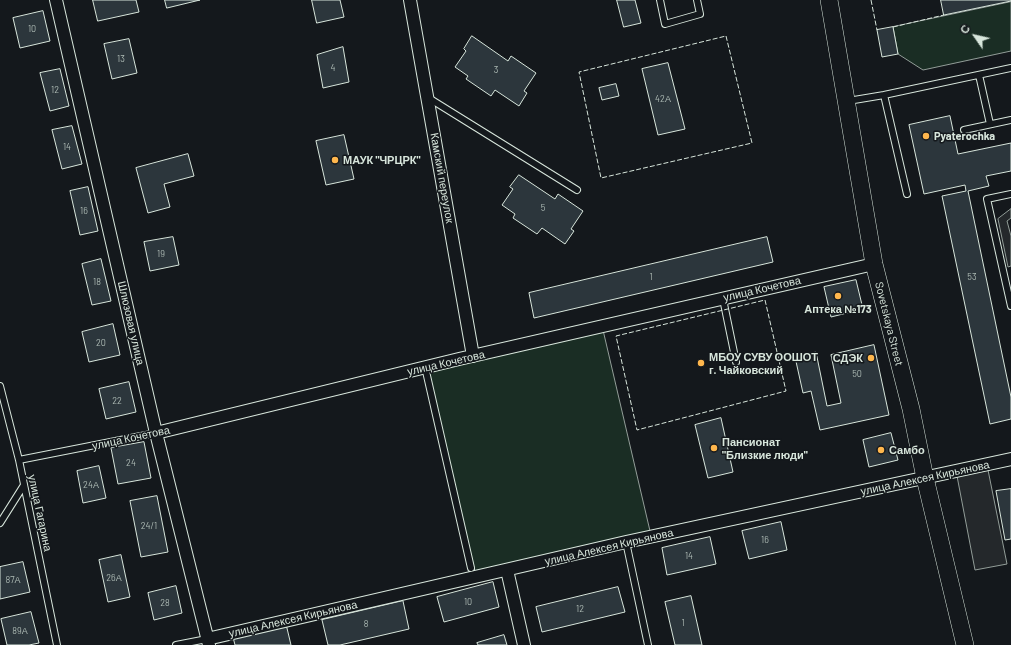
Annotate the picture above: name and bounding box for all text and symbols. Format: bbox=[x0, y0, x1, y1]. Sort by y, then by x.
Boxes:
north arrow bbox=[955, 16, 995, 56]
text: С bbox=[957, 22, 972, 36]
house number: 10 bbox=[28, 24, 36, 34]
house number: 13 bbox=[117, 54, 125, 64]
house number: 4 bbox=[331, 63, 335, 73]
house number: 3 bbox=[494, 65, 498, 75]
house number: 12 bbox=[51, 85, 59, 95]
house number: 42А bbox=[655, 94, 671, 104]
place label: Pyaterochka bbox=[934, 129, 995, 143]
marker: Pyaterochka bbox=[921, 131, 931, 141]
street label: Камский переулок bbox=[428, 132, 456, 224]
house number: 14 bbox=[63, 142, 71, 152]
place label: МАУК "ЧРЦРК" bbox=[343, 153, 420, 167]
marker: МАУК "ЧРЦРК" bbox=[330, 155, 340, 165]
house number: 5 bbox=[541, 203, 545, 213]
house number: 16 bbox=[80, 206, 88, 216]
house number: 19 bbox=[157, 249, 165, 259]
house number: 1 bbox=[649, 272, 653, 282]
house number: 53 bbox=[967, 272, 977, 282]
street label: улица Кочетова bbox=[722, 274, 802, 304]
house number: 18 bbox=[93, 277, 101, 287]
street label: Шлюзовая улица bbox=[115, 280, 147, 366]
street label: Sovetskaya Street bbox=[872, 281, 906, 367]
marker: Аптека №173 bbox=[833, 291, 843, 301]
place label: Аптека №173 bbox=[804, 302, 872, 316]
house number: 20 bbox=[96, 338, 106, 348]
street label: улица Кочетова bbox=[406, 348, 486, 378]
place label: МБОУ СУВУ ООШОТ г. Чайковский bbox=[709, 350, 818, 376]
place label: СДЭК bbox=[833, 351, 863, 365]
marker: СДЭК bbox=[866, 353, 876, 363]
marker: МБОУ СУВУ ООШОТ г. Чайковский bbox=[696, 358, 706, 368]
house number: 50 bbox=[852, 369, 862, 379]
house number: 22 bbox=[112, 396, 122, 406]
street label: улица Кочетова bbox=[91, 423, 171, 453]
place label: Пансионат "Близкие люди" bbox=[722, 435, 808, 461]
marker: Пансионат "Близкие люди" bbox=[709, 443, 719, 453]
place label: Самбо bbox=[889, 443, 925, 457]
marker: Самбо bbox=[876, 445, 886, 455]
house number: 24 bbox=[126, 458, 136, 468]
street label: улица Алексея Кирьянова bbox=[859, 458, 991, 498]
street label: улица Гагарина bbox=[25, 473, 55, 553]
house number: 24А bbox=[83, 480, 99, 490]
house number: 24/1 bbox=[141, 521, 157, 531]
street label: улица Алексея Кирьянова bbox=[543, 526, 675, 568]
house number: 16 bbox=[761, 535, 769, 545]
house number: 14 bbox=[685, 551, 693, 561]
house number: 26А bbox=[106, 573, 122, 583]
house number: 87А bbox=[6, 575, 20, 585]
house number: 10 bbox=[464, 597, 472, 607]
house number: 28 bbox=[160, 598, 170, 608]
street label: улица Алексея Кирьянова bbox=[227, 598, 359, 640]
house number: 12 bbox=[576, 604, 584, 614]
house number: 1 bbox=[681, 618, 685, 628]
house number: 8 bbox=[364, 619, 368, 629]
house number: 89А bbox=[12, 626, 28, 636]

